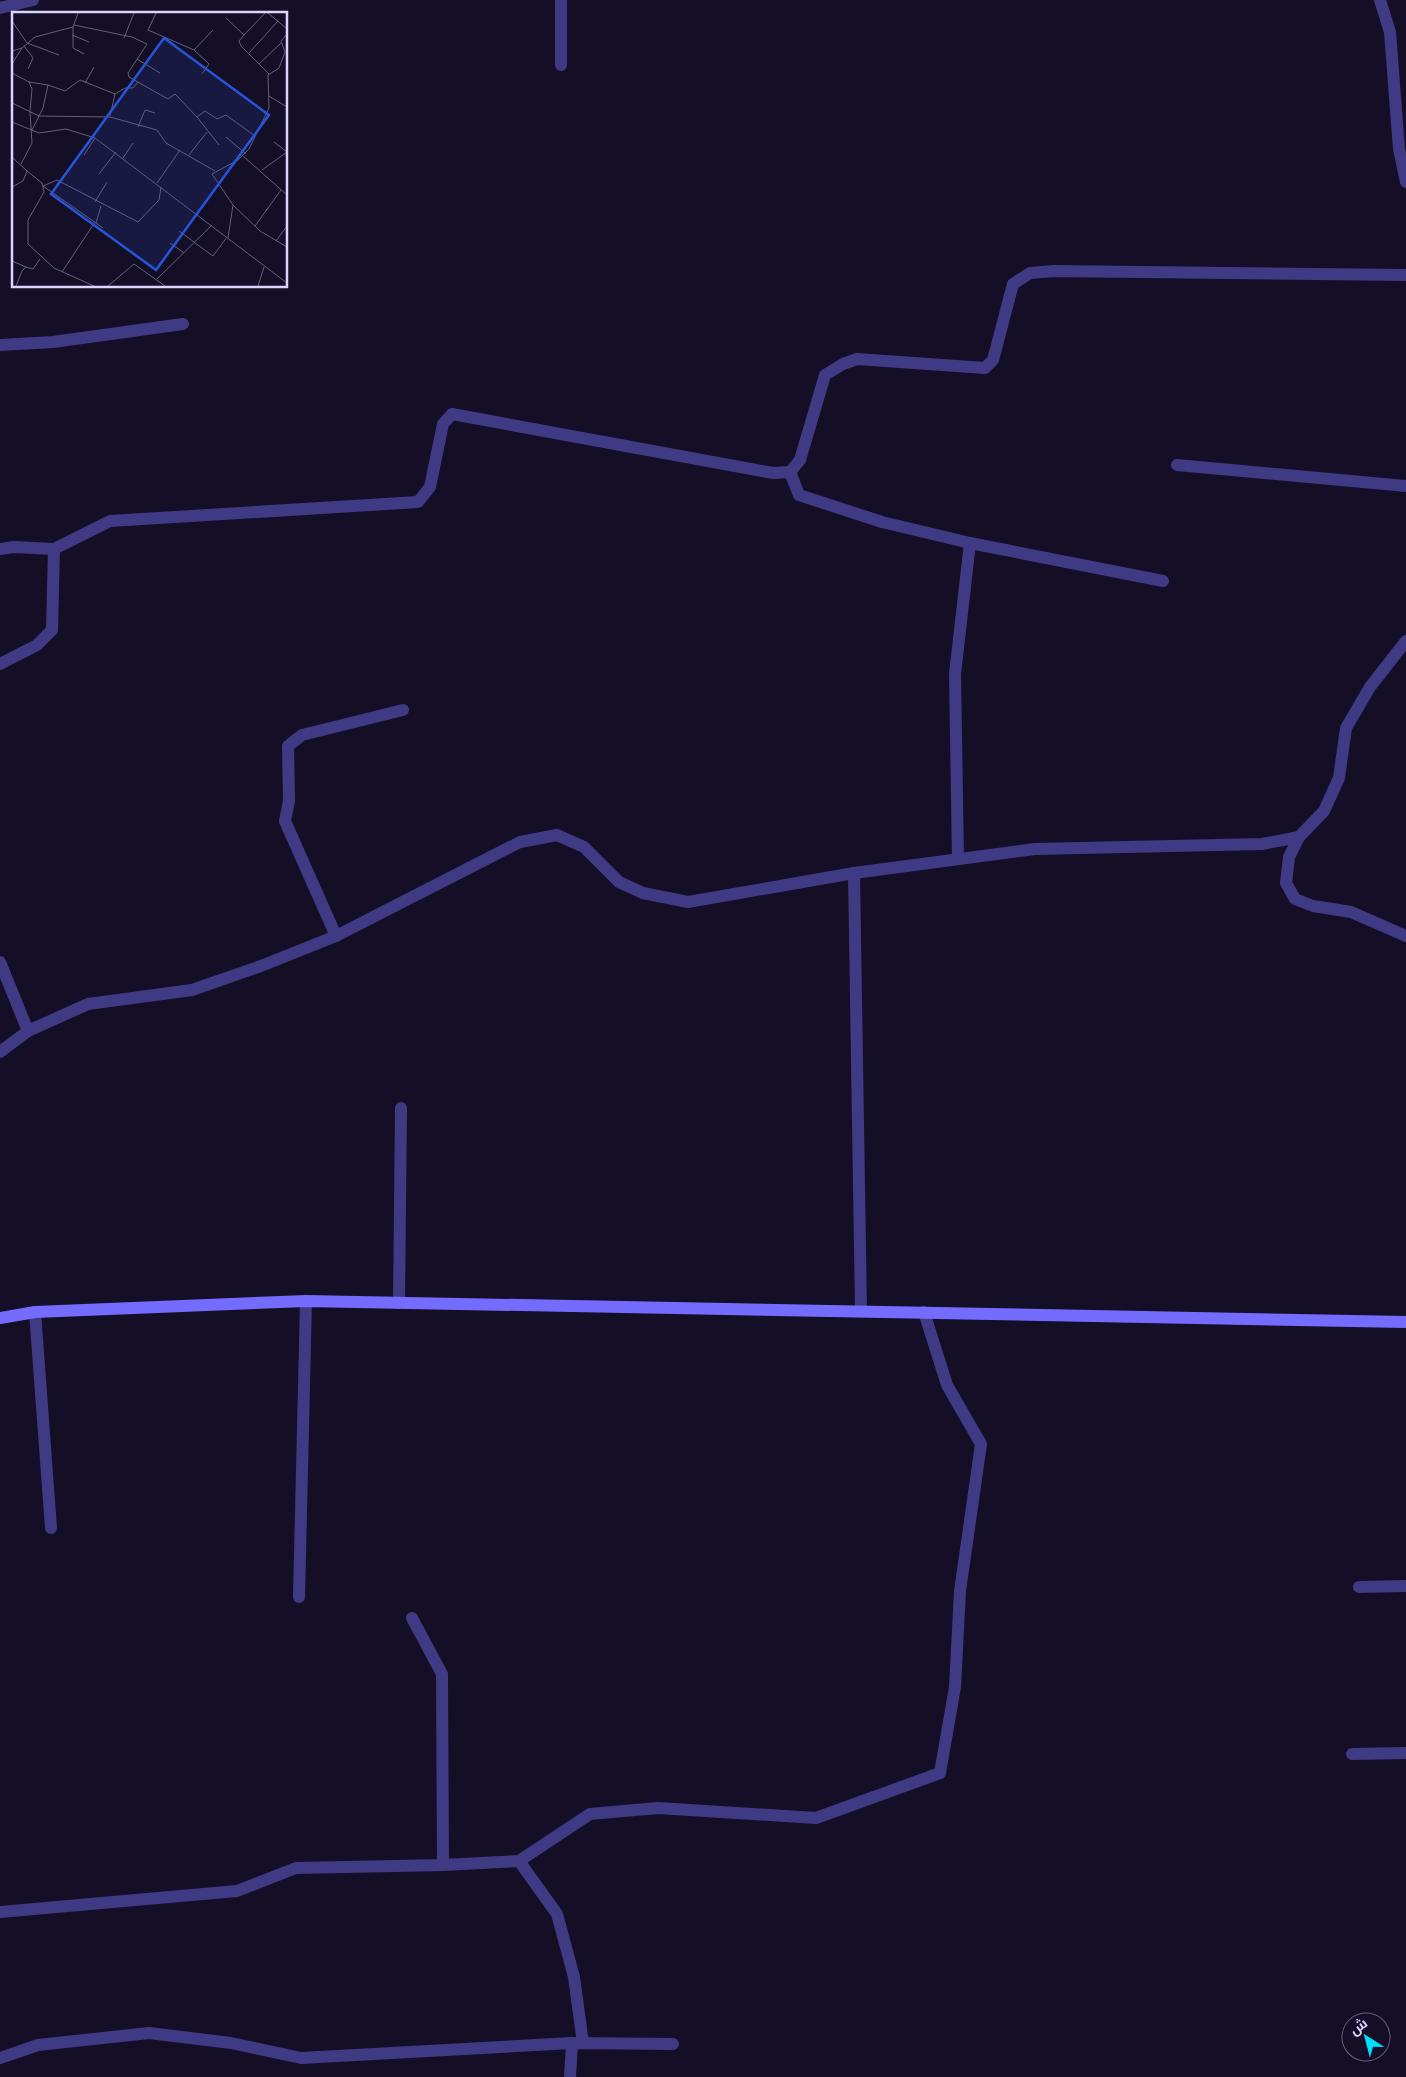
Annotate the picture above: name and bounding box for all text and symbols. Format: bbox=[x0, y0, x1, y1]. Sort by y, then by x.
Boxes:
inset map bbox=[12, 12, 288, 288]
north arrow bbox=[1341, 2012, 1391, 2062]
text: ش bbox=[1346, 2014, 1371, 2039]

